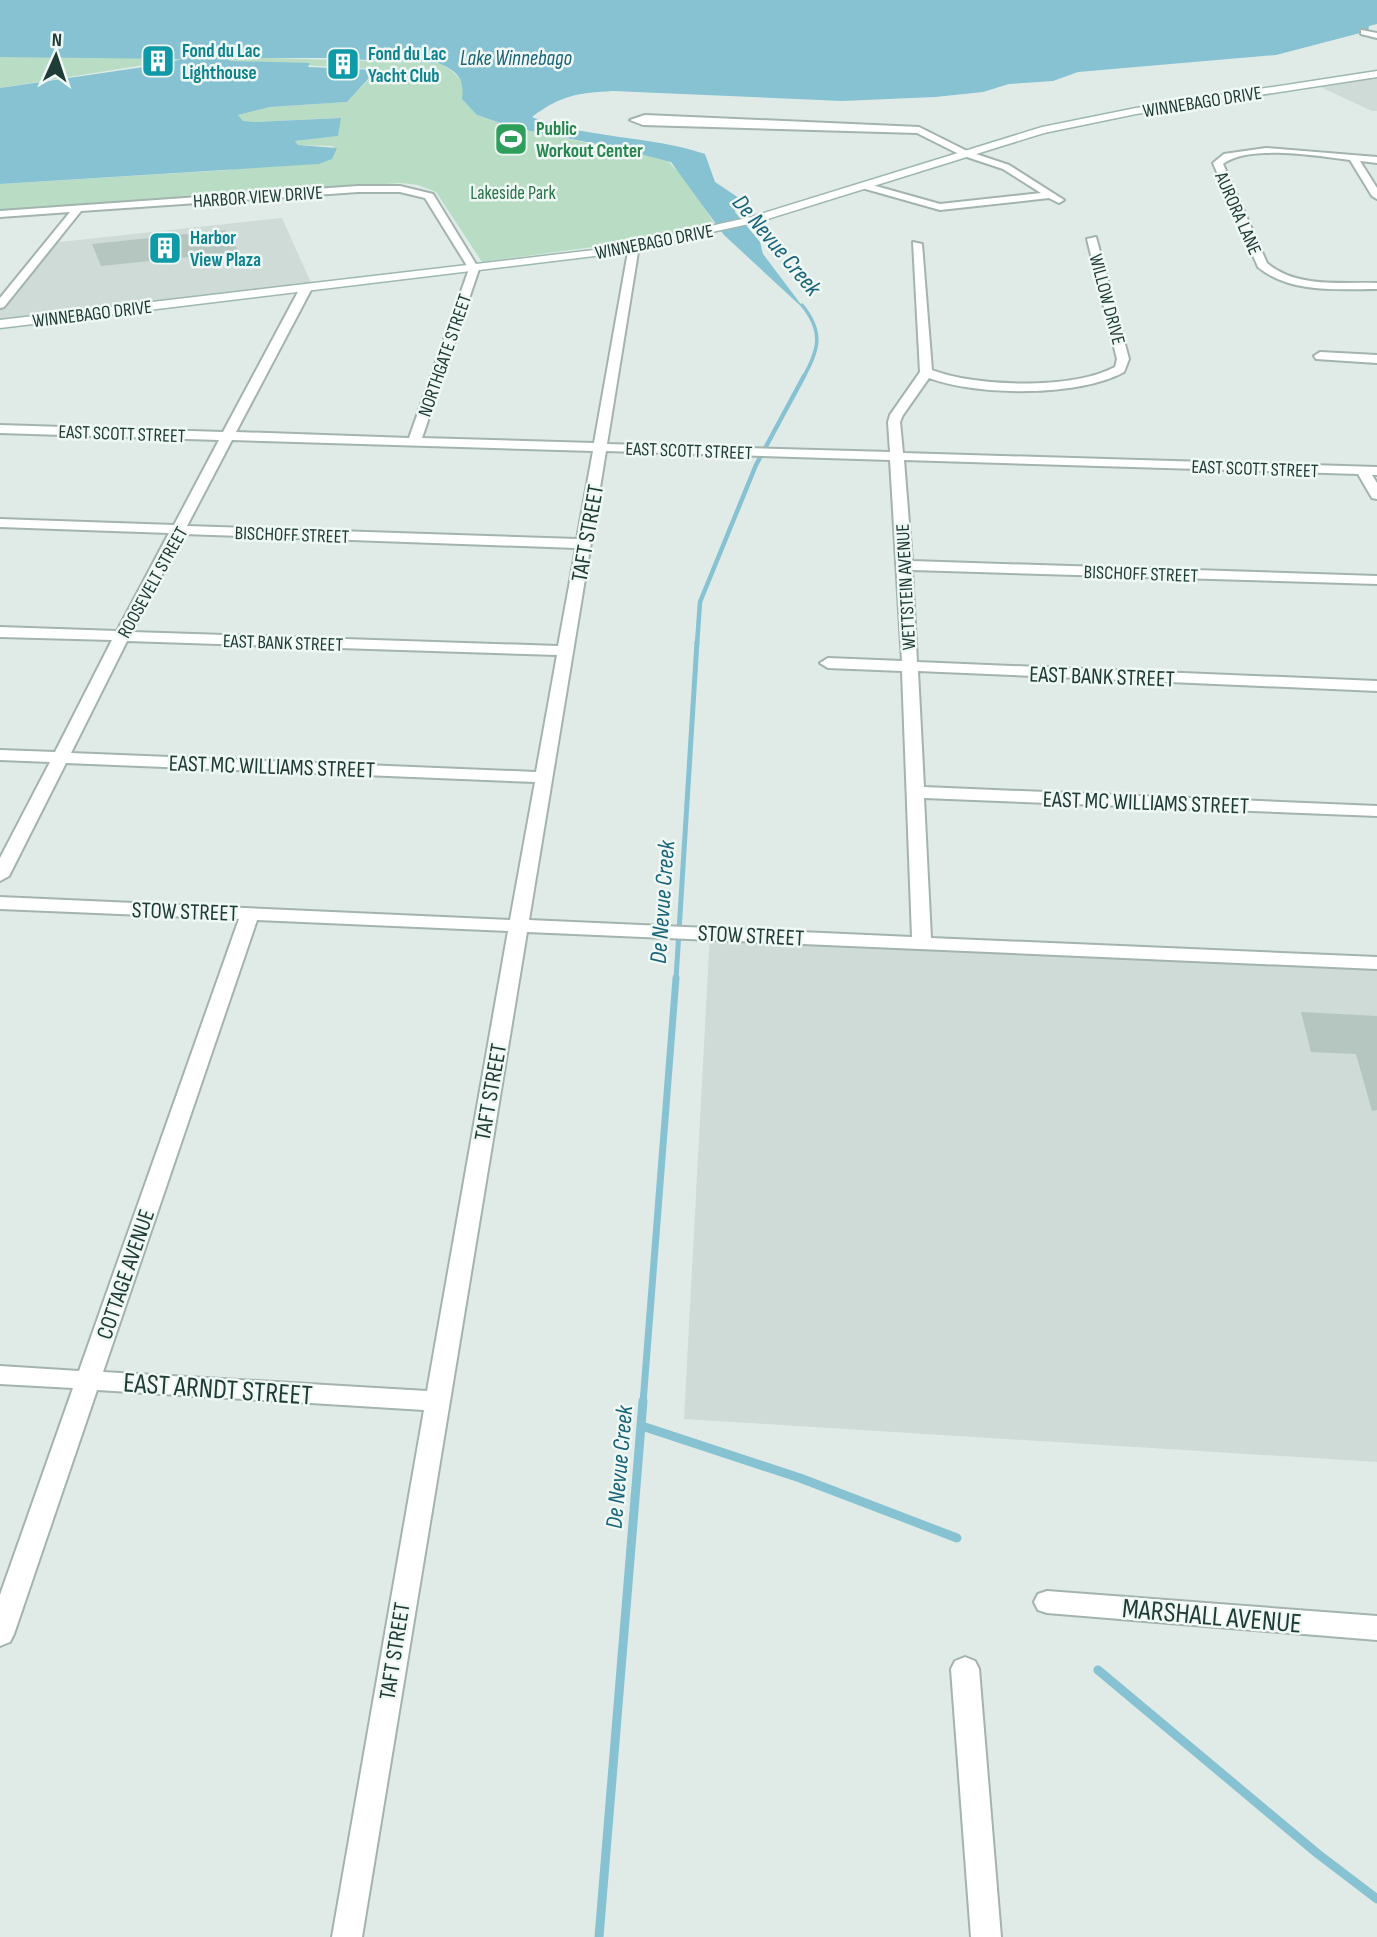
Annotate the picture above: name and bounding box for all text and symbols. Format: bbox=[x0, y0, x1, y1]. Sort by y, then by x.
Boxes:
north arrow bbox=[21, 21, 91, 91]
text: N bbox=[51, 29, 62, 52]
place label: Fond du Lac Lighthouse bbox=[182, 40, 260, 85]
building icon: Fond du Lac Lighthouse bbox=[139, 42, 177, 80]
place label: Fond du Lac Yacht Club bbox=[368, 43, 446, 88]
building icon: Fond du Lac Yacht Club bbox=[324, 45, 362, 83]
water label: Lake Winnebago bbox=[460, 46, 572, 71]
street label: WINNEBAGO DRIVE bbox=[1141, 82, 1263, 123]
place label: Public Workout Center bbox=[536, 118, 643, 163]
sports icon: Public Workout Center bbox=[492, 120, 530, 158]
street label: AURORA LANE bbox=[1209, 168, 1266, 259]
street label: HARBOR VIEW DRIVE bbox=[192, 181, 324, 214]
park label: Lakeside Park bbox=[470, 182, 557, 205]
water label: De Nevue Creek bbox=[726, 189, 828, 303]
street label: WINNEBAGO DRIVE bbox=[593, 220, 715, 265]
place label: Harbor View Plaza bbox=[190, 227, 261, 272]
building icon: Harbor View Plaza bbox=[146, 229, 184, 267]
street label: WILLOW DRIVE bbox=[1083, 252, 1130, 347]
street label: NORTHGATE STREET bbox=[414, 291, 477, 420]
street label: WINNEBAGO DRIVE bbox=[31, 296, 153, 333]
street label: EAST SCOTT STREET bbox=[58, 421, 186, 448]
street label: EAST SCOTT STREET bbox=[625, 438, 753, 465]
street label: EAST SCOTT STREET bbox=[1191, 456, 1319, 483]
street label: TAFT STREET bbox=[566, 482, 610, 584]
street label: BISCHOFF STREET bbox=[234, 522, 350, 549]
street label: ROOSEVELT STREET bbox=[113, 523, 194, 643]
street label: WETTSTEIN AVENUE bbox=[892, 523, 921, 651]
street label: BISCHOFF STREET bbox=[1083, 561, 1199, 588]
street label: EAST BANK STREET bbox=[222, 630, 344, 657]
street label: EAST BANK STREET bbox=[1029, 660, 1175, 694]
street label: EAST MC WILLIAMS STREET bbox=[168, 749, 376, 785]
street label: EAST MC WILLIAMS STREET bbox=[1042, 785, 1250, 821]
water label: De Nevue Creek bbox=[644, 838, 681, 965]
street label: STOW STREET bbox=[131, 896, 239, 928]
street label: STOW STREET bbox=[697, 919, 805, 953]
street label: TAFT STREET bbox=[469, 1041, 513, 1143]
street label: COTTAGE AVENUE bbox=[91, 1206, 161, 1343]
street label: EAST ARNDT STREET bbox=[122, 1366, 314, 1413]
water label: De Nevue Creek bbox=[600, 1403, 639, 1530]
street label: MARSHALL AVENUE bbox=[1121, 1592, 1303, 1641]
street label: TAFT STREET bbox=[373, 1600, 416, 1702]

